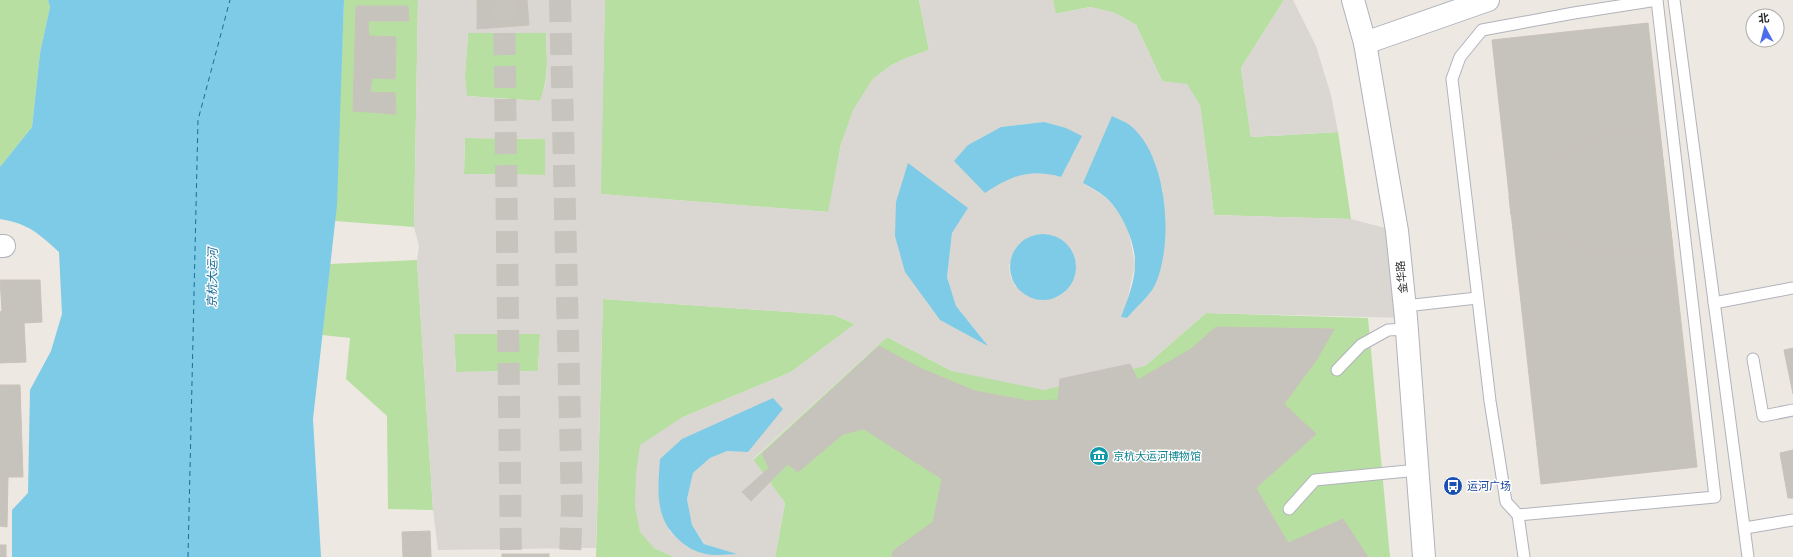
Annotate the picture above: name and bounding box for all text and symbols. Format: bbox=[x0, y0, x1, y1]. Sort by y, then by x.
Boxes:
north arrow bbox=[1745, 8, 1785, 48]
text: 北 bbox=[1757, 10, 1770, 27]
water label: 京杭大运河 bbox=[204, 246, 222, 308]
street label: 金华路 bbox=[1393, 260, 1411, 294]
museum icon: 京杭大运河博物馆 bbox=[1088, 445, 1110, 467]
place label: 京杭大运河博物馆 bbox=[1113, 449, 1201, 464]
bus stop icon: 运河广场 bbox=[1442, 475, 1464, 497]
place label: 运河广场 bbox=[1467, 479, 1511, 494]

